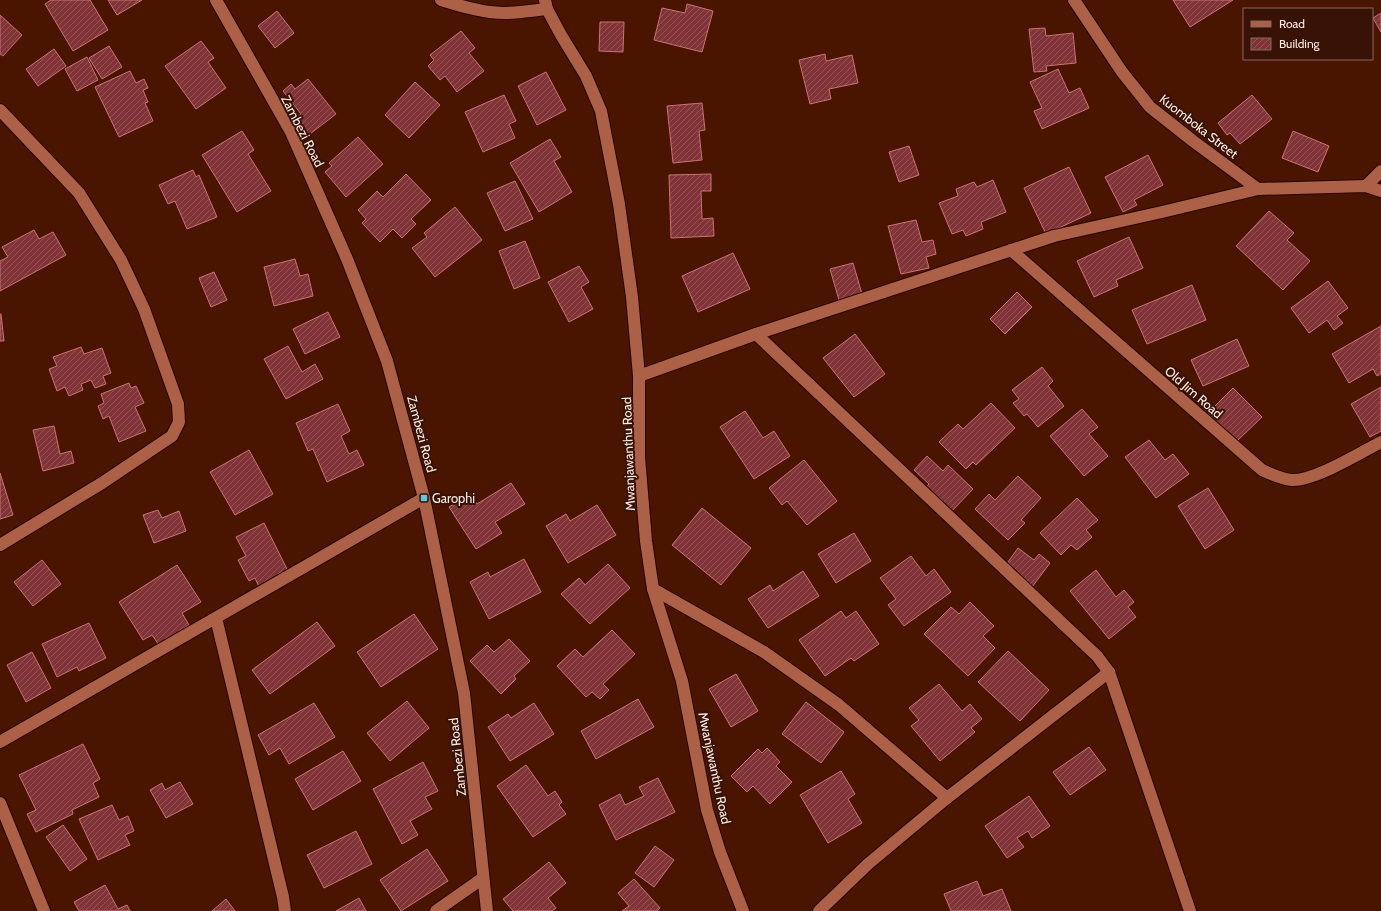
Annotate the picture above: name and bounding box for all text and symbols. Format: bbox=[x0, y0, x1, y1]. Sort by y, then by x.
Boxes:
legend bbox=[1243, 8, 1373, 60]
text: Road bbox=[1279, 16, 1305, 31]
text: Building bbox=[1279, 36, 1321, 51]
street label: Kuomboka Street bbox=[1157, 90, 1242, 162]
street label: Zambezi Road bbox=[278, 92, 328, 170]
street label: Old Jim Road bbox=[1162, 362, 1226, 422]
street label: Zambezi Road bbox=[404, 394, 440, 474]
street label: Mwanjawanthu Road bbox=[618, 397, 639, 511]
place label: Garophi bbox=[432, 490, 475, 506]
marker: Garophi bbox=[419, 493, 429, 503]
street label: Mwanjawanthu Road bbox=[694, 711, 735, 826]
street label: Zambezi Road bbox=[445, 717, 469, 797]

